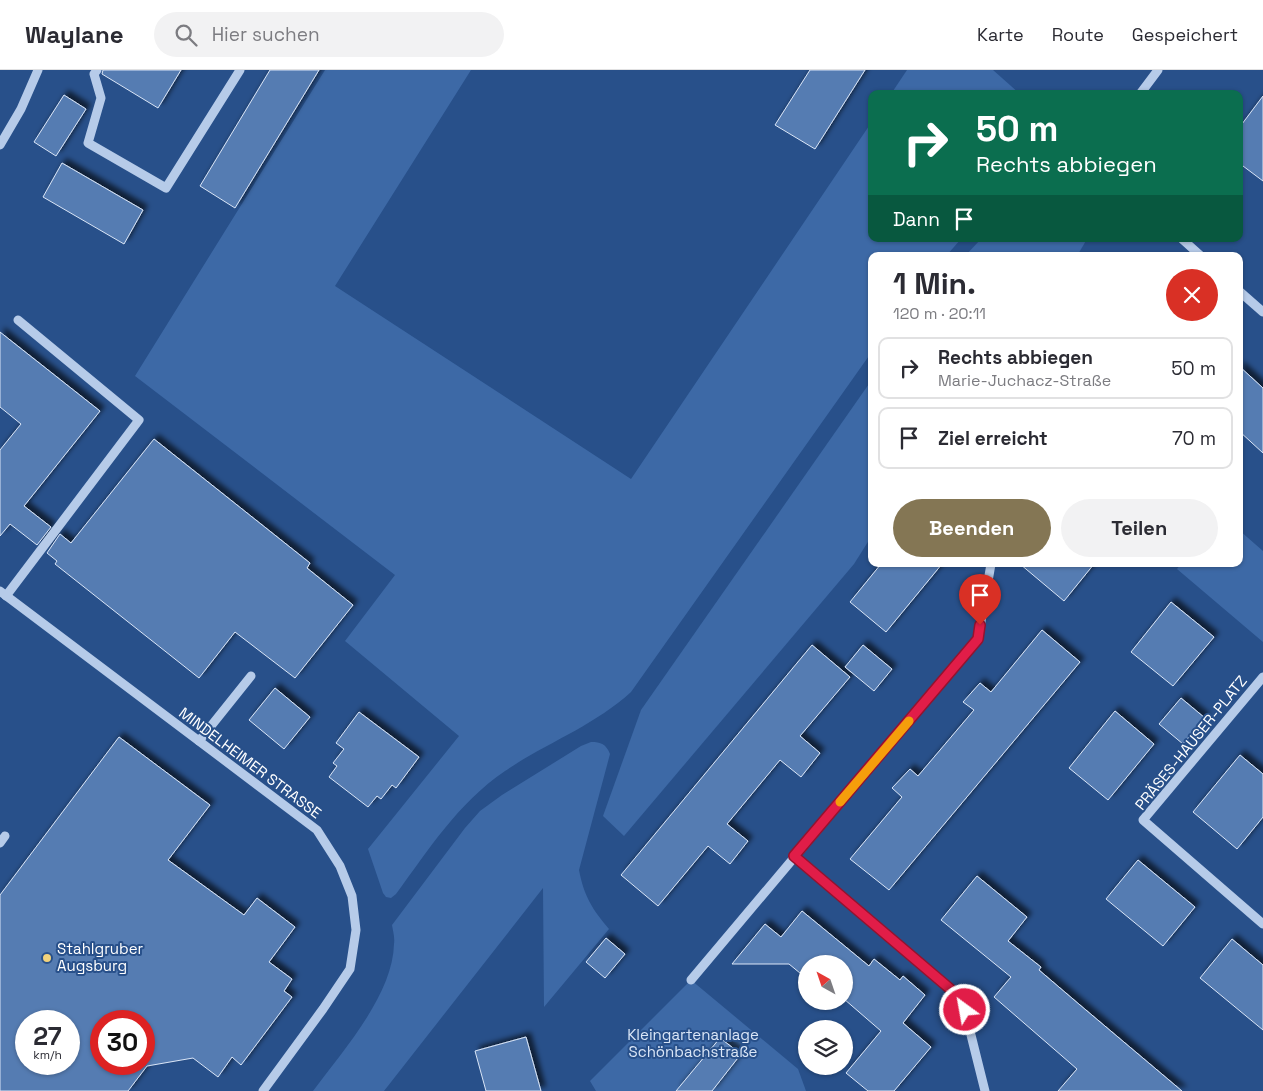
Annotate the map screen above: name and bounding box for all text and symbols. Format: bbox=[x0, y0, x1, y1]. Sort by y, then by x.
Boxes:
search box bbox=[154, 12, 504, 57]
text: Waylane bbox=[25, 19, 124, 50]
icon: search bbox=[172, 21, 200, 49]
text: Hier suchen bbox=[212, 22, 320, 47]
text: Karte bbox=[977, 23, 1024, 46]
text: Route bbox=[1052, 23, 1104, 46]
text: Gespeichert bbox=[1132, 23, 1238, 46]
text: 50 m bbox=[976, 107, 1058, 151]
icon: right bbox=[893, 110, 958, 175]
text: Rechts abbiegen bbox=[976, 150, 1157, 178]
icon: arrive bbox=[950, 205, 978, 233]
text: Dann bbox=[893, 207, 940, 232]
text: 1 Min. bbox=[893, 264, 976, 303]
button: close bbox=[1166, 269, 1218, 321]
text: 120 m · 20:11 bbox=[893, 303, 986, 324]
text: Rechts abbiegen bbox=[938, 345, 1093, 370]
icon: right bbox=[895, 354, 923, 382]
text: 50 m bbox=[1171, 356, 1216, 381]
text: Marie-Juchacz-Straße bbox=[938, 370, 1111, 391]
icon: arrive bbox=[895, 424, 923, 452]
text: Ziel erreicht bbox=[938, 426, 1048, 451]
text: 70 m bbox=[1172, 426, 1216, 451]
button: Beenden bbox=[893, 499, 1051, 557]
button: Teilen bbox=[1061, 499, 1218, 557]
pin bbox=[959, 574, 1001, 625]
icon: arrive bbox=[966, 581, 994, 609]
street label: PRÄSES-HAUSER-PLATZ bbox=[1131, 672, 1251, 814]
street label: MINDELHEIMER STRASSE bbox=[175, 703, 325, 822]
place label: Stahlgruber Augsburg bbox=[57, 939, 144, 975]
marker: Stahlgruber Augsburg bbox=[41, 952, 53, 964]
north arrow bbox=[798, 955, 852, 1010]
map controls bbox=[798, 955, 853, 1075]
position arrow bbox=[938, 983, 990, 1035]
speed limit sign: 30 bbox=[90, 1010, 155, 1075]
text: 27 bbox=[33, 1020, 62, 1052]
button: layers bbox=[798, 1020, 853, 1075]
park label: Kleingartenanlage Schönbachstraße bbox=[627, 1025, 759, 1061]
text: km/h bbox=[33, 1047, 62, 1063]

